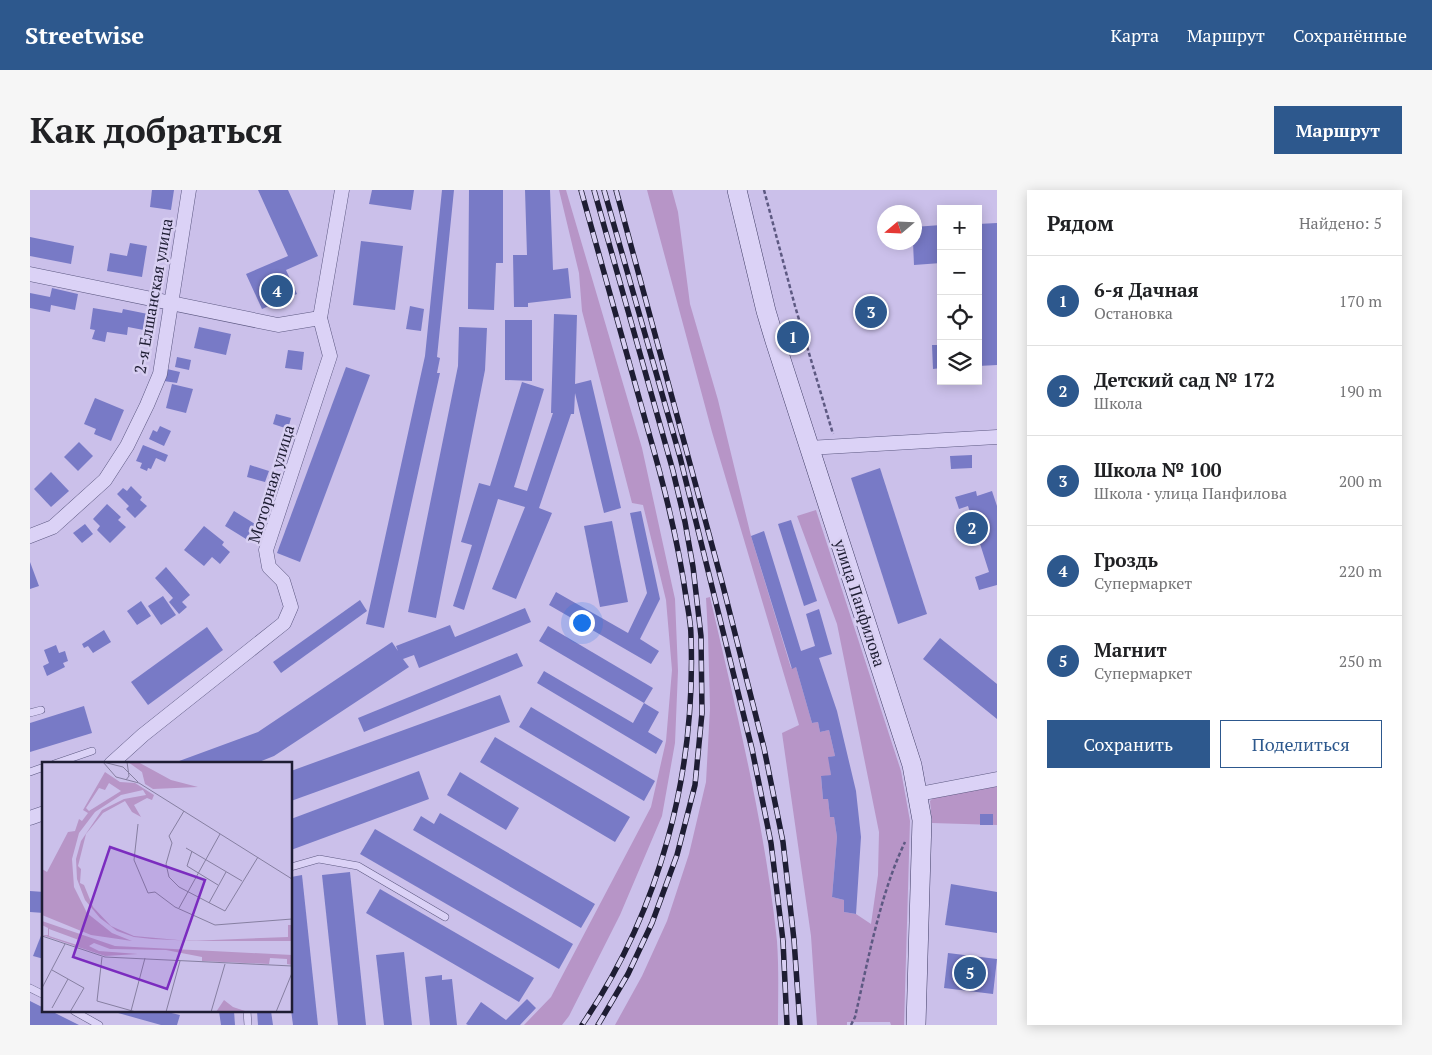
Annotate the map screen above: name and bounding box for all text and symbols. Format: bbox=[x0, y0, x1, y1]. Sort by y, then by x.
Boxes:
text: Streetwise bbox=[25, 19, 144, 51]
text: Карта bbox=[1110, 23, 1159, 47]
text: Маршрут bbox=[1187, 23, 1265, 47]
text: Сохранённые bbox=[1293, 23, 1407, 47]
button: Маршрут bbox=[1274, 106, 1402, 154]
text: Как добраться bbox=[30, 107, 283, 153]
north arrow bbox=[877, 205, 922, 250]
map controls bbox=[937, 205, 982, 385]
button: + bbox=[937, 205, 982, 250]
text: Рядом bbox=[1047, 209, 1114, 237]
text: Найдено: 5 bbox=[1299, 212, 1382, 234]
street label: 2-я Елшанская улица bbox=[128, 217, 178, 375]
button: − bbox=[937, 250, 982, 295]
pin: 4 bbox=[261, 272, 293, 310]
text: 6-я Дачная bbox=[1094, 277, 1199, 302]
text: 1 bbox=[1058, 290, 1068, 312]
text: 170 m bbox=[1339, 290, 1382, 312]
pin: 3 bbox=[855, 293, 887, 331]
button: locate bbox=[937, 295, 982, 340]
text: Остановка bbox=[1094, 302, 1173, 324]
pin: 1 bbox=[777, 318, 809, 356]
button: layers bbox=[937, 340, 982, 385]
text: Детский сад № 172 bbox=[1094, 367, 1275, 392]
text: 2 bbox=[1058, 380, 1068, 402]
text: 190 m bbox=[1339, 380, 1382, 402]
text: Школа bbox=[1094, 392, 1143, 414]
street label: Моторная улица bbox=[243, 422, 299, 546]
text: Школа № 100 bbox=[1094, 457, 1222, 482]
text: 3 bbox=[1058, 470, 1068, 492]
text: 200 m bbox=[1339, 470, 1382, 492]
text: Школа · улица Панфилова bbox=[1094, 482, 1287, 504]
pin: 2 bbox=[956, 509, 988, 547]
street label: улица Панфилова bbox=[829, 536, 891, 670]
text: Гроздь bbox=[1094, 547, 1158, 572]
text: 4 bbox=[1058, 560, 1068, 582]
text: 220 m bbox=[1339, 560, 1382, 582]
text: Супермаркет bbox=[1094, 572, 1192, 594]
your location bbox=[569, 610, 595, 636]
text: Магнит bbox=[1094, 637, 1167, 662]
text: 5 bbox=[1058, 650, 1068, 672]
text: 250 m bbox=[1339, 650, 1382, 672]
text: Супермаркет bbox=[1094, 662, 1192, 684]
button: Сохранить bbox=[1047, 720, 1210, 768]
button: Поделиться bbox=[1220, 720, 1382, 768]
inset map bbox=[42, 762, 292, 1012]
pin: 5 bbox=[954, 954, 986, 992]

